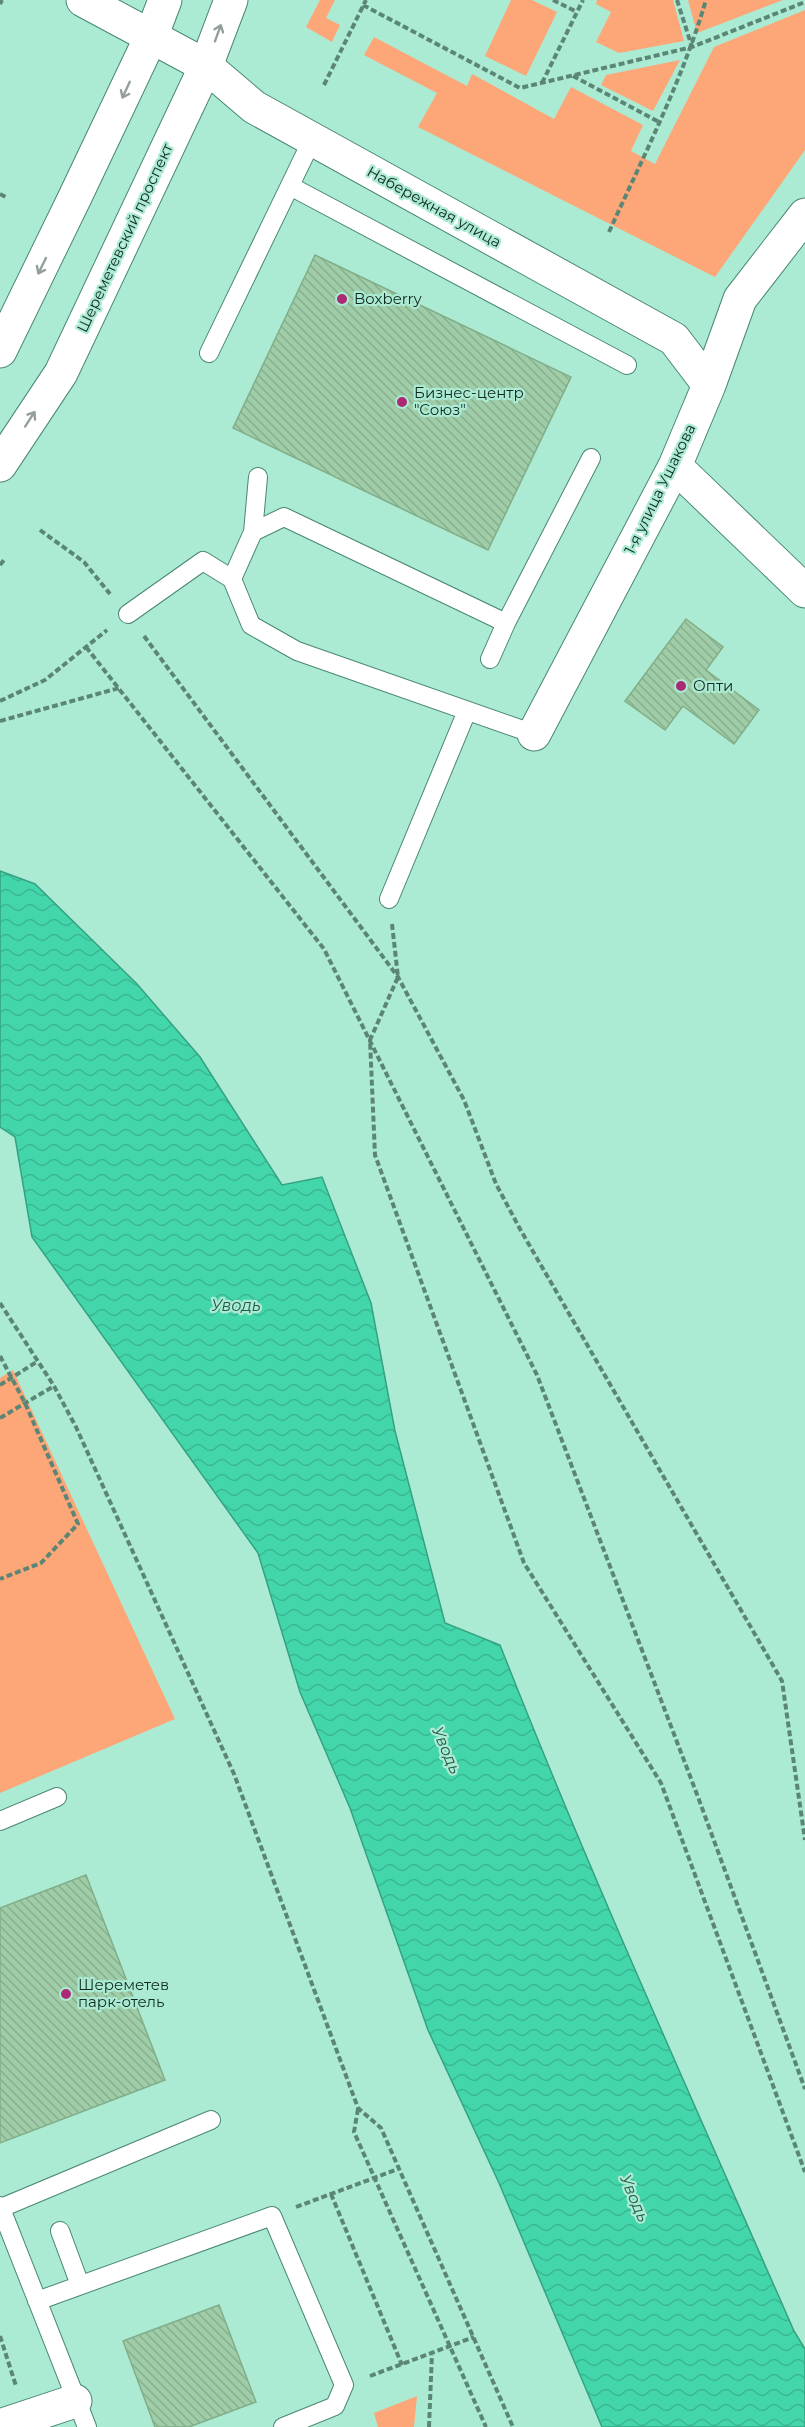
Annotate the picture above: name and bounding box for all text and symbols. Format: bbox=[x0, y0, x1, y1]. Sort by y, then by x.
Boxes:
one-way arrow bbox=[214, 24, 225, 43]
one-way arrow bbox=[119, 80, 131, 98]
street label: Шереметевский проспект bbox=[72, 139, 177, 335]
street label: Набережная улица bbox=[364, 162, 505, 251]
one-way arrow bbox=[36, 257, 48, 274]
place label: Boxberry bbox=[354, 289, 423, 308]
marker: Boxberry bbox=[335, 292, 349, 306]
place label: Бизнес-центр "Союз" bbox=[414, 383, 524, 419]
marker: Бизнес-центр "Союз" bbox=[395, 395, 409, 409]
one-way arrow bbox=[25, 411, 37, 428]
street label: 1-я улица Ушакова bbox=[620, 420, 699, 557]
place label: Опти bbox=[693, 676, 733, 695]
marker: Опти bbox=[674, 679, 688, 693]
water label: Уводь bbox=[211, 1296, 261, 1315]
water label: Уводь bbox=[428, 1724, 465, 1777]
place label: Шереметев парк-отель bbox=[78, 1975, 169, 2011]
marker: Шереметев парк-отель bbox=[59, 1987, 73, 2001]
water label: Уводь bbox=[616, 2172, 653, 2225]

